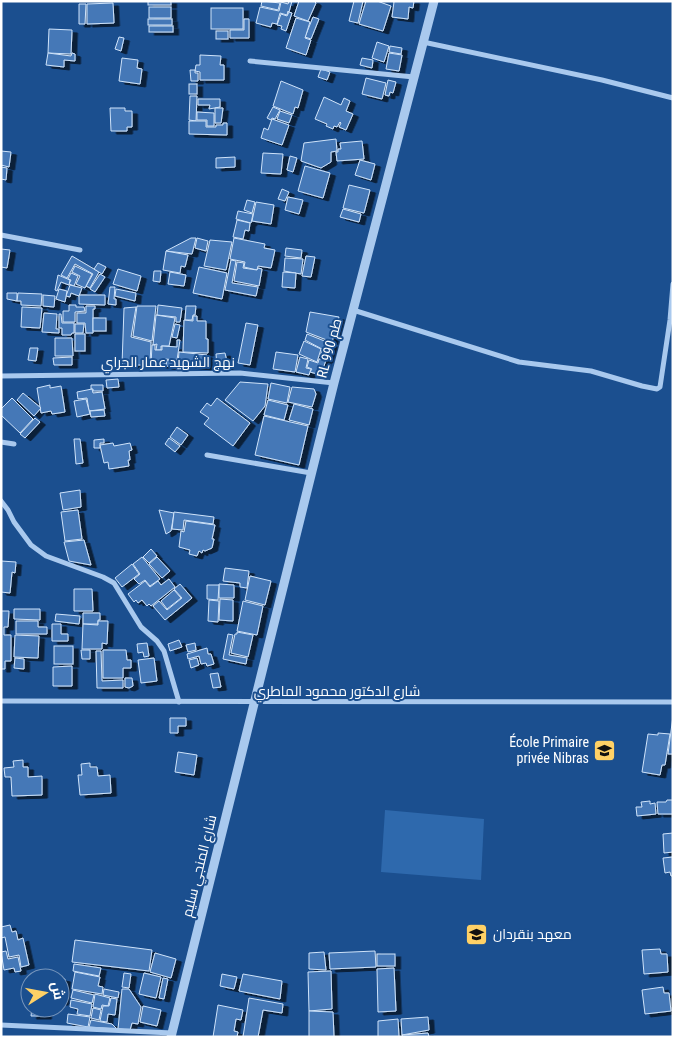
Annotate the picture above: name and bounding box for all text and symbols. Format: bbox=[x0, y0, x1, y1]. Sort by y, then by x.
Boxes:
street label: RL طم 990 bbox=[313, 317, 347, 380]
street label: نهج الشهيد عمار الجراي bbox=[101, 354, 235, 374]
street label: شارع الدكتور محمود الماطري bbox=[254, 683, 420, 703]
place label: École Primaire privée Nibras bbox=[509, 733, 589, 766]
school or university icon: École Primaire privée Nibras bbox=[593, 738, 617, 762]
street label: شارع المنجي سليم bbox=[179, 813, 223, 920]
school or university icon: معهد بنقردان bbox=[465, 922, 489, 946]
place label: معهد بنقردان bbox=[493, 926, 572, 942]
north arrow bbox=[20, 968, 70, 1018]
text: ش bbox=[47, 980, 67, 1001]

